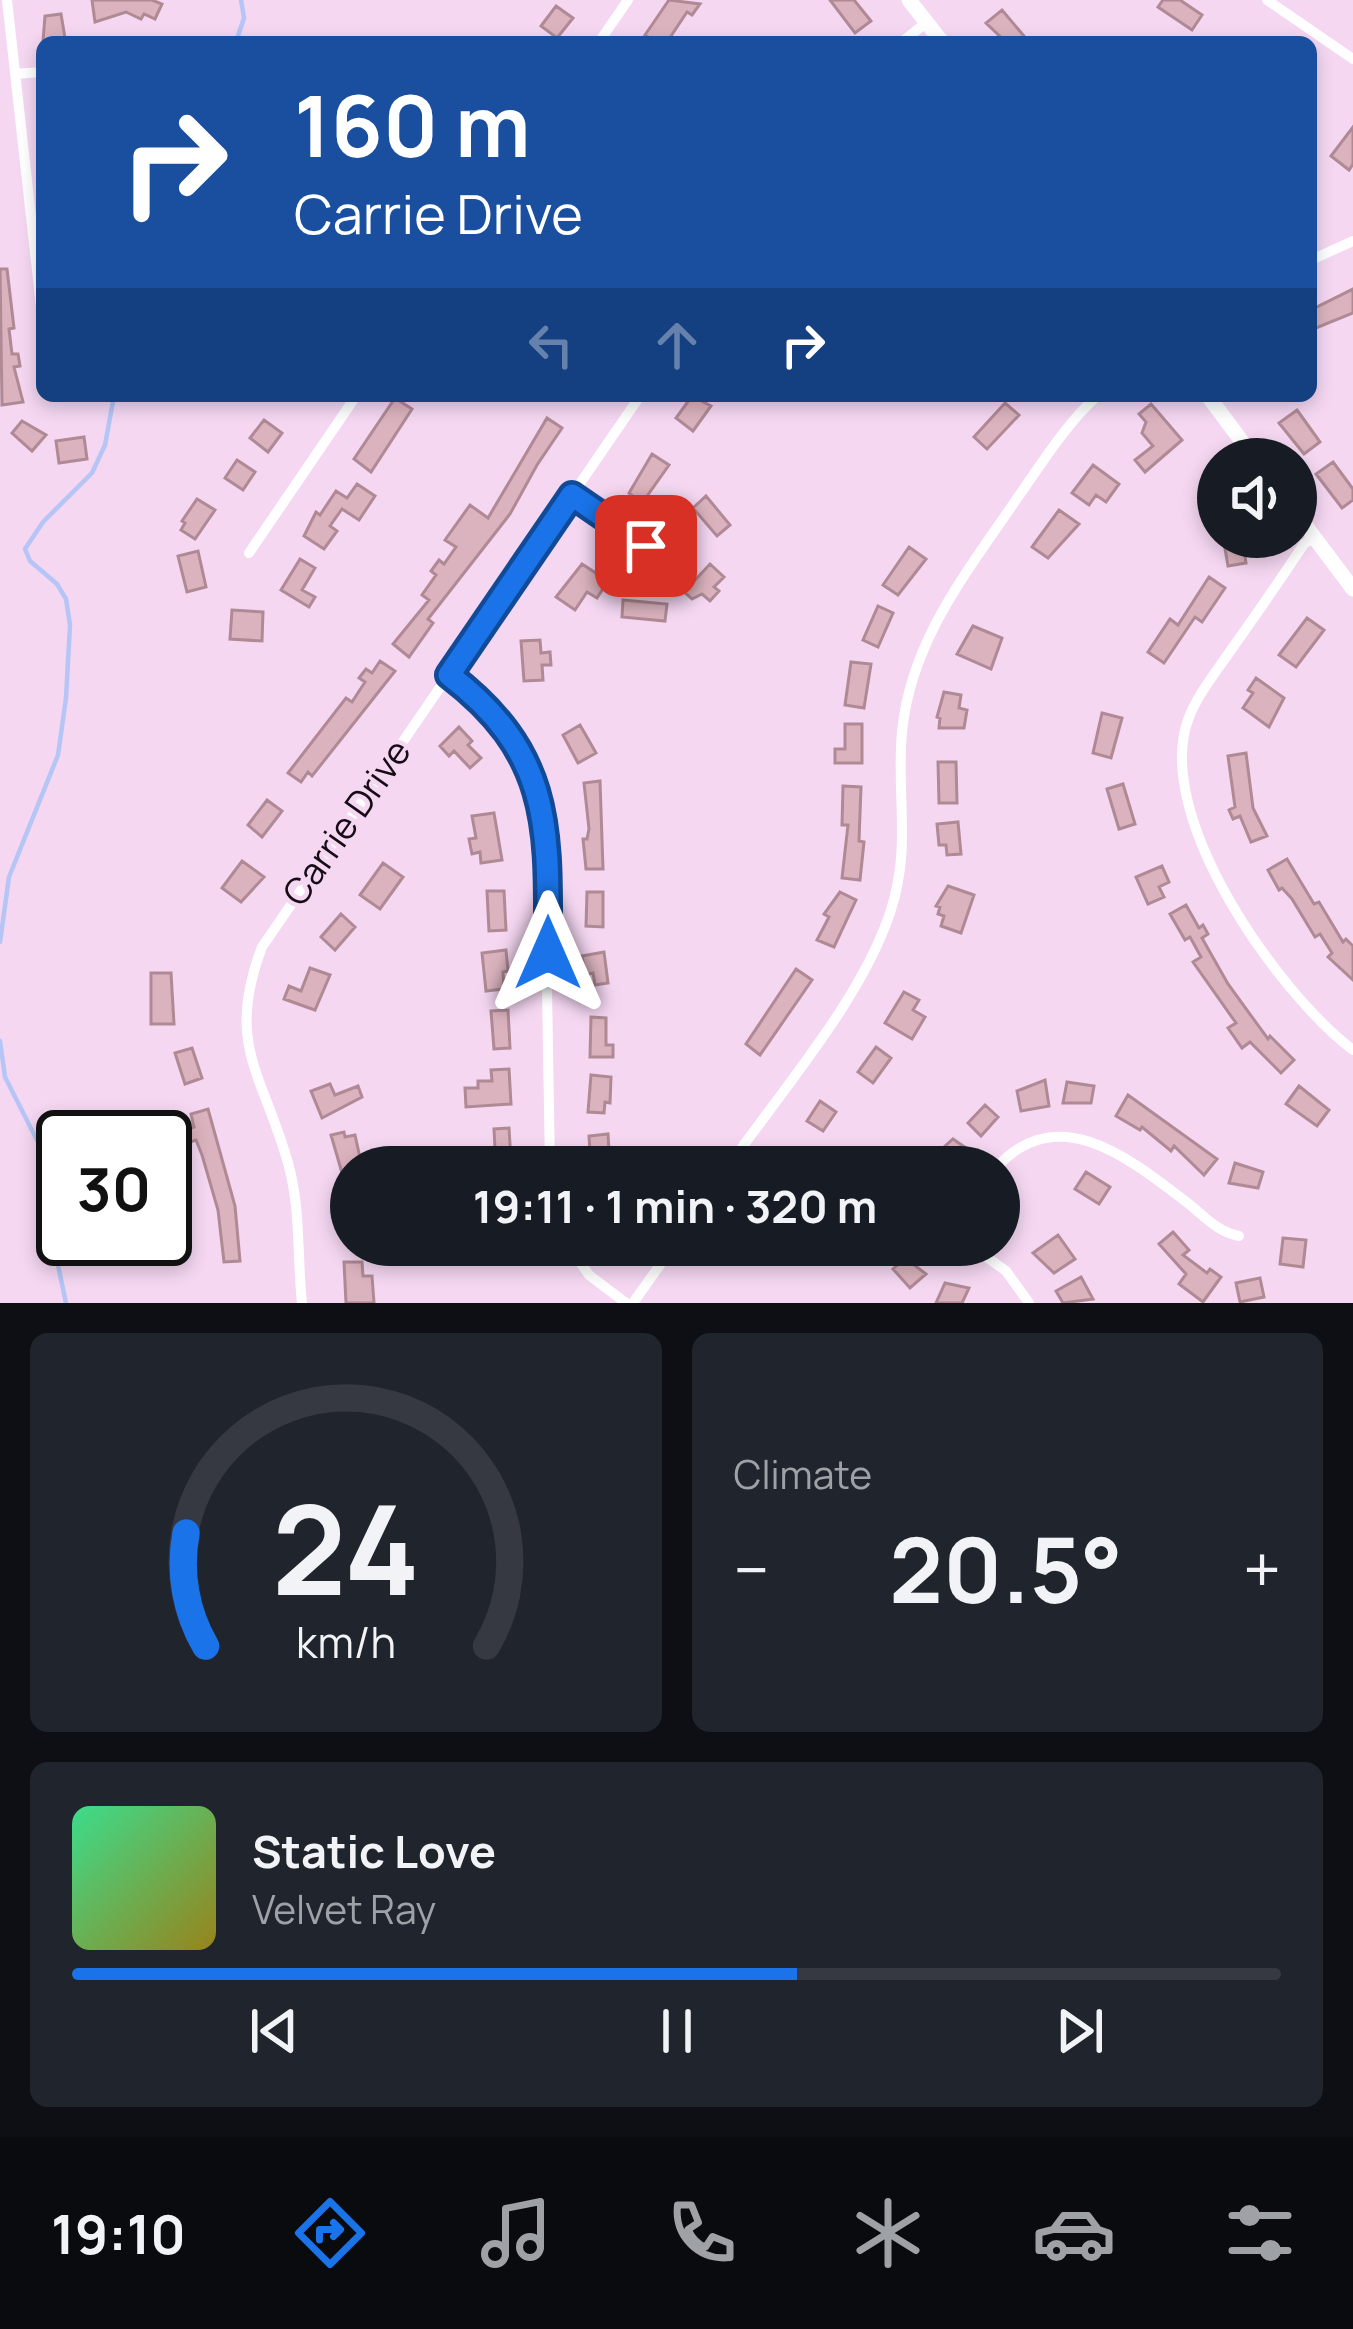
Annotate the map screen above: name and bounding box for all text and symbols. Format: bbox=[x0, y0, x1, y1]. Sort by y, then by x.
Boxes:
text: 160 m bbox=[294, 67, 531, 182]
icon: right bbox=[96, 84, 252, 240]
text: Carrie Drive bbox=[294, 176, 583, 250]
icon: left bbox=[518, 312, 584, 378]
icon: ahead bbox=[644, 312, 710, 378]
icon: right bbox=[770, 312, 836, 378]
map controls bbox=[1197, 438, 1317, 558]
button: sound bbox=[1197, 438, 1317, 558]
pin bbox=[595, 495, 697, 597]
icon: arrive bbox=[613, 513, 679, 579]
street label: Carrie Drive bbox=[271, 729, 421, 915]
position arrow bbox=[485, 890, 611, 1016]
speed limit sign: 30 bbox=[36, 1110, 192, 1266]
text: 19:11 · 1 min · 320 m bbox=[473, 1175, 877, 1237]
text: Climate bbox=[734, 1447, 872, 1501]
text: 24 bbox=[272, 1462, 420, 1632]
text: 20.5° bbox=[889, 1507, 1123, 1630]
text: − bbox=[734, 1524, 769, 1614]
text: + bbox=[1243, 1524, 1281, 1614]
text: km/h bbox=[296, 1611, 396, 1670]
text: Static Love bbox=[252, 1820, 496, 1882]
text: Velvet Ray bbox=[252, 1882, 436, 1936]
icon: previous bbox=[241, 1998, 307, 2064]
icon: pause bbox=[644, 1998, 710, 2064]
icon: next bbox=[1047, 1998, 1113, 2064]
icon: directions bbox=[288, 2191, 372, 2275]
icon: music bbox=[474, 2191, 558, 2275]
icon: phone bbox=[660, 2191, 744, 2275]
icon: climate bbox=[846, 2191, 930, 2275]
icon: car bbox=[1032, 2191, 1116, 2275]
icon: filters bbox=[1218, 2191, 1302, 2275]
text: 19:10 bbox=[51, 2196, 186, 2270]

